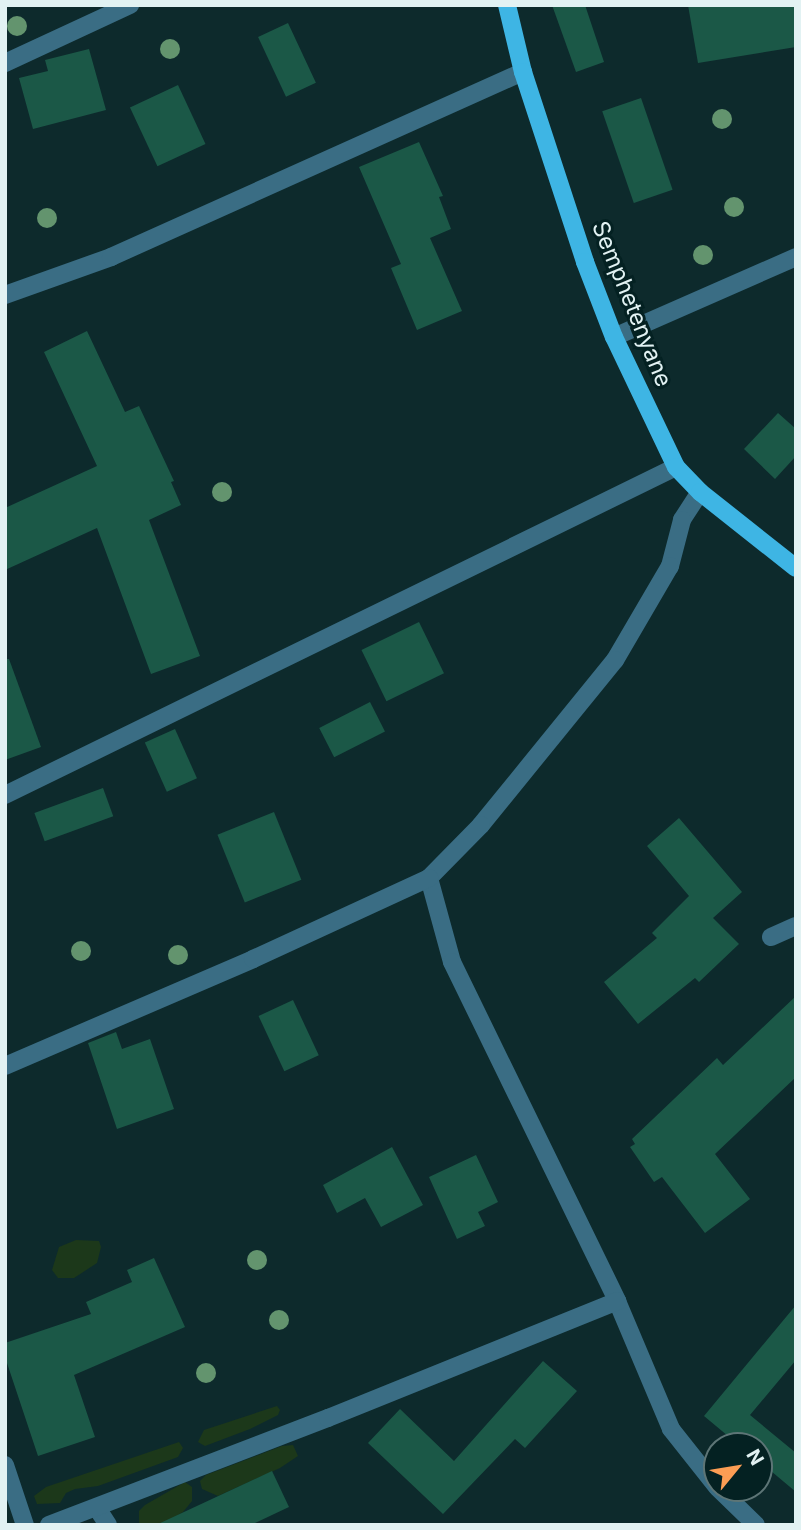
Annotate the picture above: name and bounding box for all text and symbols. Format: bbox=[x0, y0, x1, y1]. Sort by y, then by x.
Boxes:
street label: Semphetenyane bbox=[586, 217, 678, 391]
north arrow bbox=[703, 1432, 773, 1502]
text: N bbox=[741, 1445, 768, 1469]

